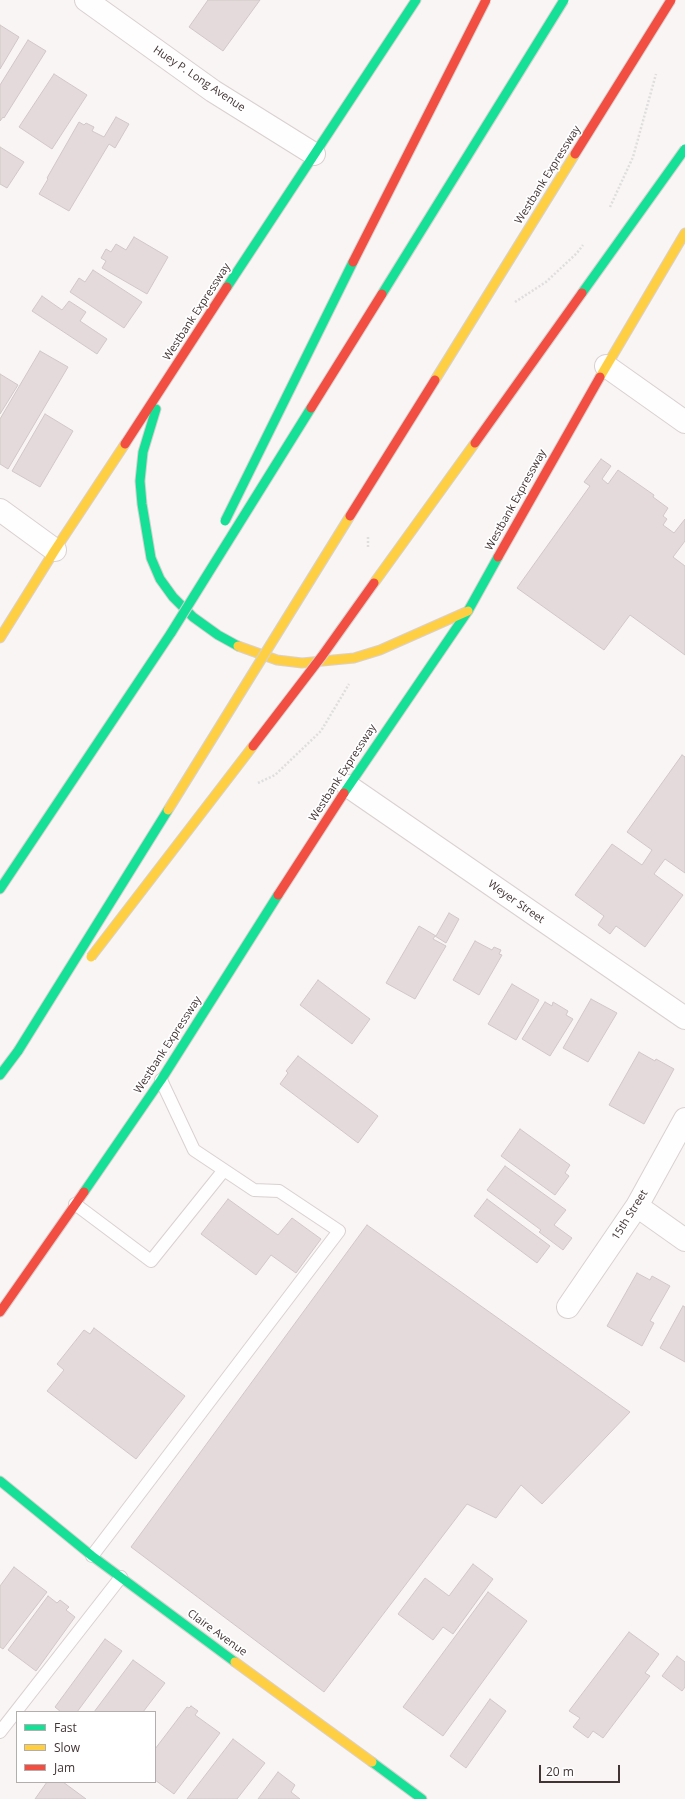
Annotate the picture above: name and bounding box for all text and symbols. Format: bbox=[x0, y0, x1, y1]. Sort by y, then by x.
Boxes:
street label: Huey P. Long Avenue bbox=[151, 43, 247, 115]
street label: Westbank Expressway bbox=[512, 123, 584, 227]
street label: Westbank Expressway bbox=[161, 261, 233, 363]
street label: Westbank Expressway bbox=[483, 447, 549, 553]
street label: Westbank Expressway bbox=[307, 722, 379, 824]
street label: Weyer Street bbox=[485, 878, 547, 926]
street label: Westbank Expressway bbox=[132, 994, 204, 1096]
street label: 15th Street bbox=[609, 1187, 651, 1243]
street label: Claire Avenue bbox=[185, 1607, 249, 1659]
legend bbox=[16, 1711, 156, 1783]
text: Fast bbox=[54, 1719, 77, 1736]
text: Slow bbox=[54, 1739, 80, 1756]
scale bar bbox=[541, 1757, 622, 1783]
text: Jam bbox=[54, 1759, 75, 1776]
text: 20 m bbox=[546, 1763, 574, 1780]

